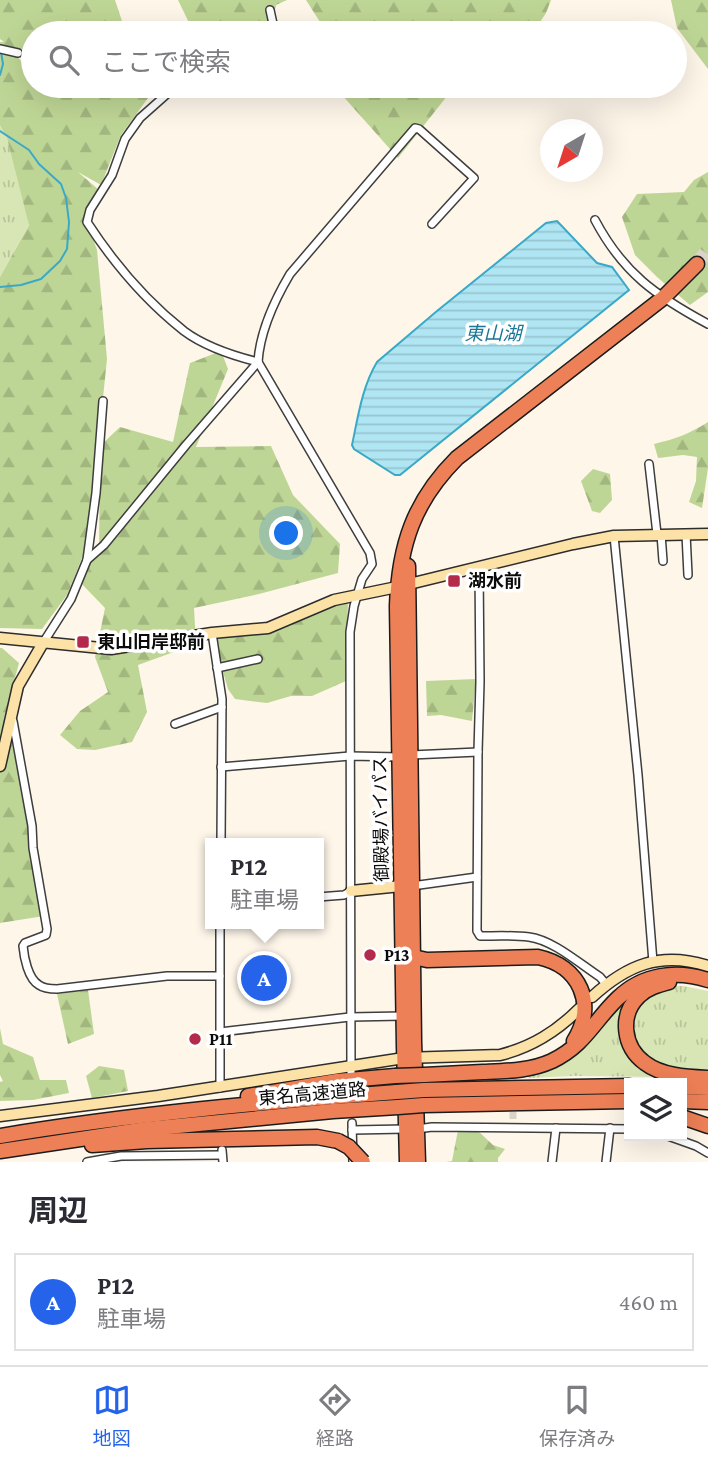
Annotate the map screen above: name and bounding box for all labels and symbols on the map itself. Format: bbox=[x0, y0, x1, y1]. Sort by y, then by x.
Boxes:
north arrow bbox=[540, 119, 603, 182]
water label: 東山湖 bbox=[464, 323, 524, 344]
your location bbox=[269, 516, 303, 550]
place label: 湖水前 bbox=[468, 571, 522, 591]
marker: 湖水前 bbox=[446, 573, 462, 589]
place label: 東山旧岸邸前 bbox=[97, 632, 205, 652]
marker: 東山旧岸邸前 bbox=[75, 634, 91, 650]
street label: 御殿場バイパス bbox=[370, 756, 392, 882]
place label: P13 bbox=[384, 945, 410, 965]
marker: P13 bbox=[362, 947, 378, 963]
pin: A bbox=[241, 952, 287, 1004]
place label: P11 bbox=[209, 1029, 233, 1049]
marker: P11 bbox=[187, 1031, 203, 1047]
street label: 東名高速道路 bbox=[257, 1079, 367, 1109]

